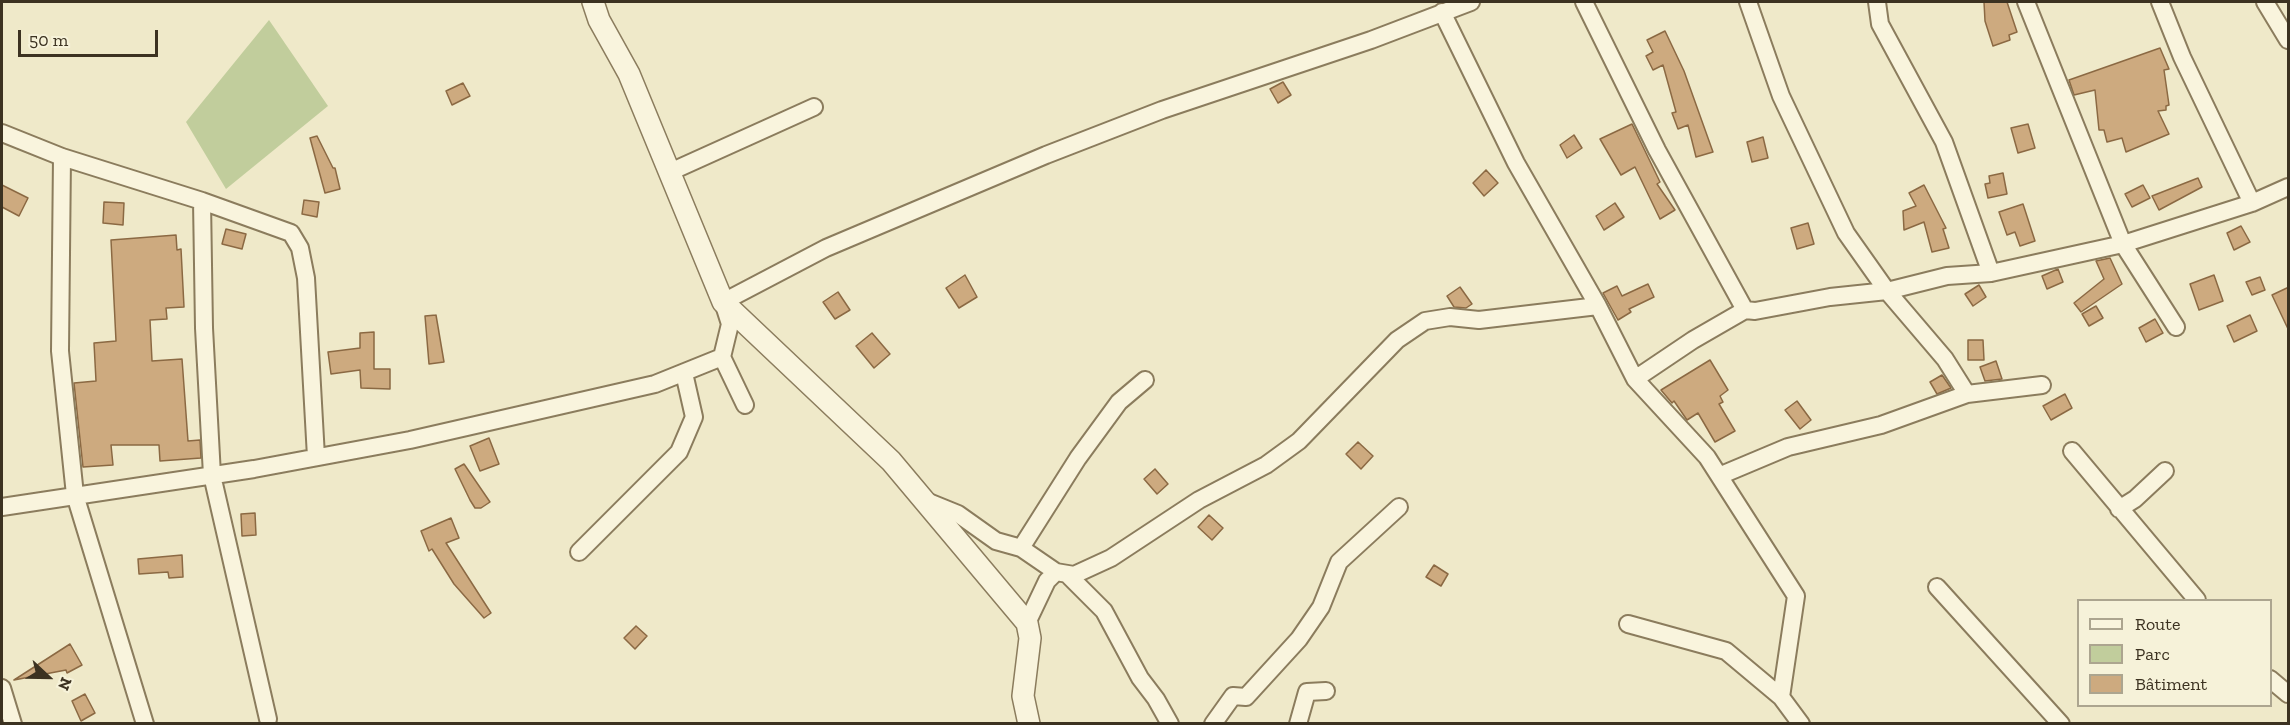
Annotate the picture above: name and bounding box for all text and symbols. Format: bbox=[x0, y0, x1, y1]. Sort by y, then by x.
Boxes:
scale bar bbox=[21, 18, 160, 56]
text: 50 m bbox=[29, 29, 68, 51]
legend bbox=[2077, 599, 2272, 707]
text: Route bbox=[2135, 613, 2180, 635]
text: Parc bbox=[2135, 643, 2170, 665]
north arrow bbox=[18, 647, 78, 707]
text: Bâtiment bbox=[2135, 673, 2207, 695]
text: N bbox=[54, 675, 76, 693]

